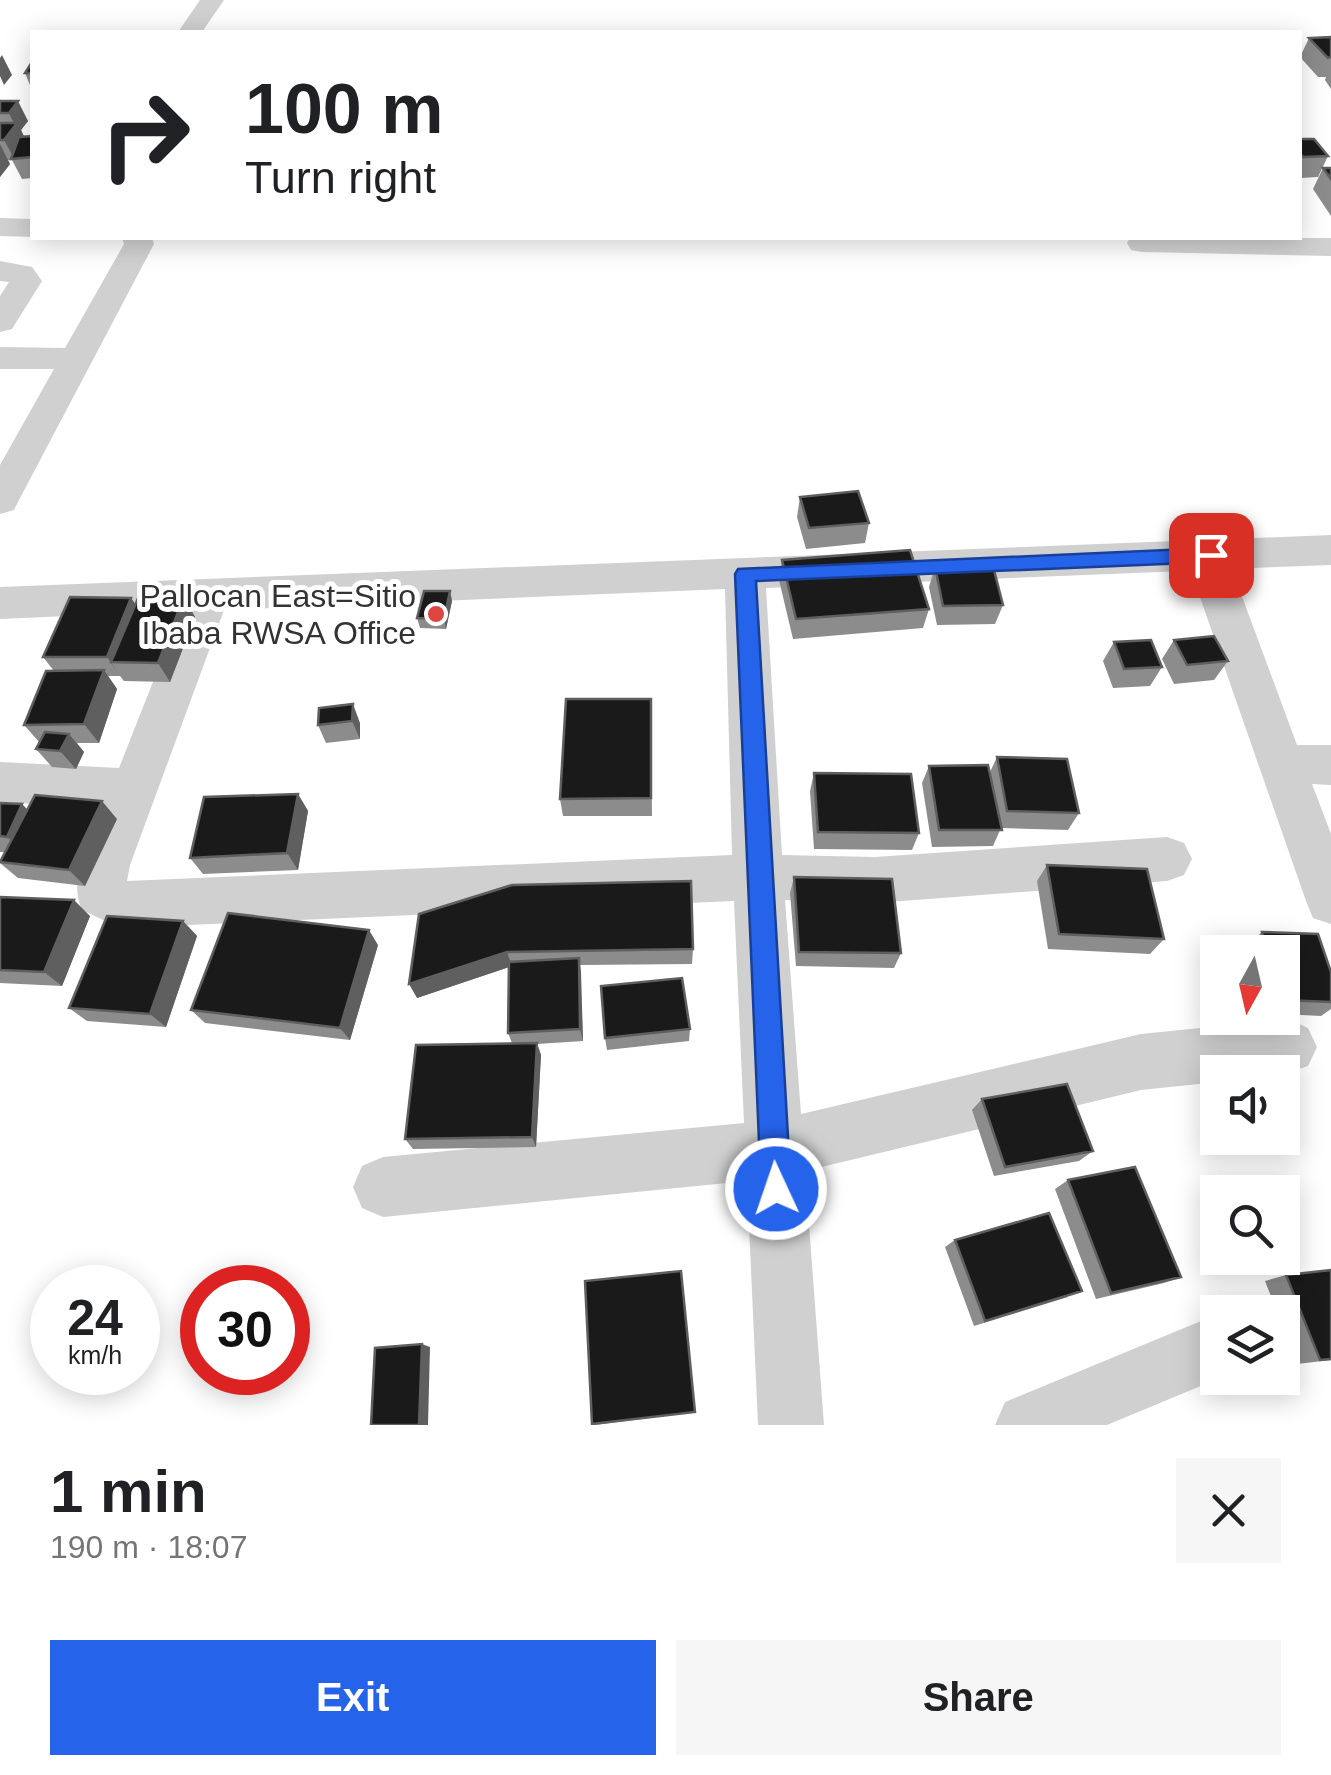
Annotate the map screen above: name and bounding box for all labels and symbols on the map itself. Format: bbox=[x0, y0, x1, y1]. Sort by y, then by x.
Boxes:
pin bbox=[1169, 513, 1254, 598]
place label: Pallocan East=Sitio Ibaba RWSA Office bbox=[139, 578, 416, 651]
marker: Pallocan East=Sitio Ibaba RWSA Office bbox=[425, 603, 447, 625]
north arrow bbox=[1200, 935, 1300, 1035]
position arrow bbox=[724, 1137, 828, 1241]
speed limit sign: 30 bbox=[180, 1265, 310, 1395]

